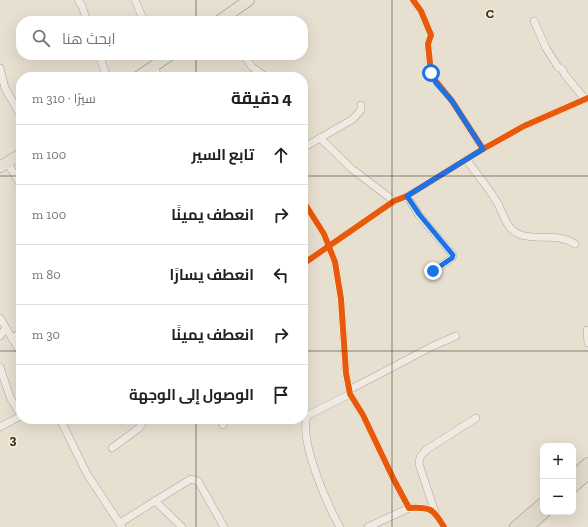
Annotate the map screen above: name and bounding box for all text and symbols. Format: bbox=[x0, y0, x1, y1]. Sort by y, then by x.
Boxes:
text: C bbox=[486, 6, 494, 21]
search box bbox=[16, 16, 308, 60]
icon: search bbox=[30, 27, 52, 49]
text: ابحث هنا bbox=[62, 30, 116, 48]
route start bbox=[422, 64, 440, 82]
text: 4 دقيقة bbox=[231, 88, 292, 108]
text: سيرًا · 310 m bbox=[32, 91, 96, 106]
icon: ahead bbox=[270, 144, 292, 166]
text: تابع السير bbox=[192, 146, 254, 164]
text: 100 m bbox=[32, 147, 66, 162]
icon: right bbox=[270, 204, 292, 226]
text: انعطف يمينًا bbox=[171, 206, 254, 224]
text: 100 m bbox=[32, 207, 66, 222]
route end bbox=[424, 262, 442, 280]
icon: left bbox=[270, 264, 292, 286]
text: انعطف يسارًا bbox=[169, 266, 254, 284]
text: 80 m bbox=[32, 267, 61, 282]
icon: right bbox=[270, 324, 292, 346]
text: انعطف يمينًا bbox=[171, 326, 254, 344]
text: 30 m bbox=[32, 327, 60, 342]
icon: arrive bbox=[270, 384, 292, 406]
text: الوصول إلى الوجهة bbox=[129, 386, 254, 404]
text: 3 bbox=[10, 432, 17, 447]
map controls bbox=[540, 443, 576, 515]
button: + bbox=[540, 443, 576, 479]
button: − bbox=[540, 479, 576, 515]

